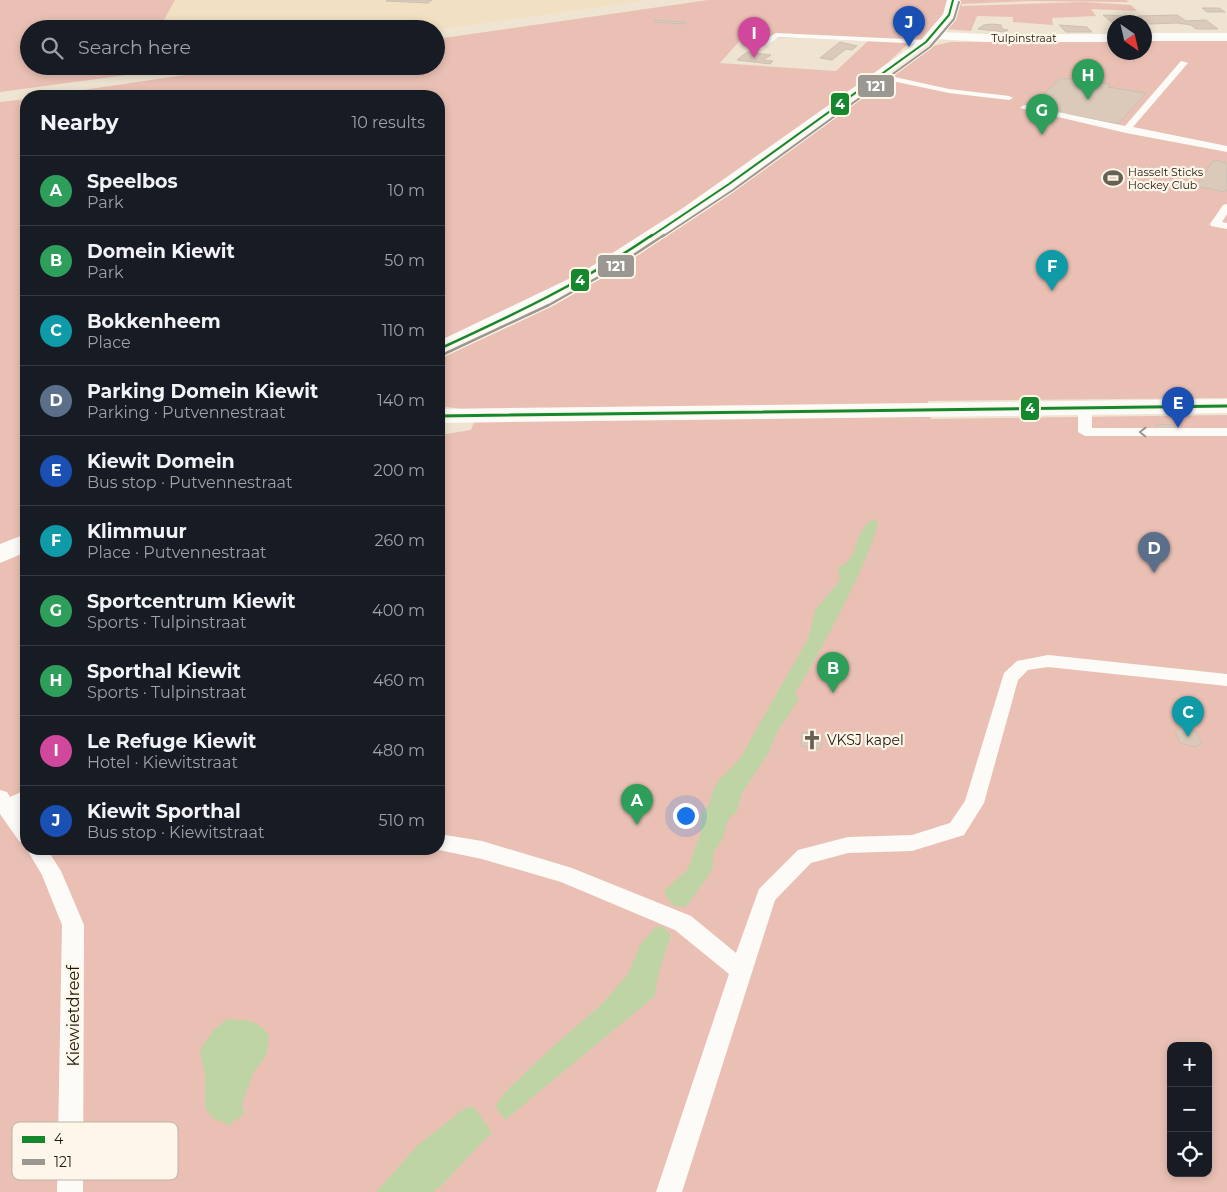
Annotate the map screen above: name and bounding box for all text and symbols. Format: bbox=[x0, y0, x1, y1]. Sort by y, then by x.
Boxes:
pin: J bbox=[893, 6, 925, 47]
north arrow bbox=[1107, 15, 1152, 60]
pin: I bbox=[738, 17, 770, 58]
search box bbox=[20, 20, 445, 75]
street label: Tulpinstraat bbox=[991, 31, 1057, 45]
icon: search bbox=[38, 34, 66, 62]
text: Search here bbox=[78, 36, 191, 59]
pin: H bbox=[1072, 59, 1104, 100]
line badge: 121 bbox=[857, 74, 895, 98]
text: 121 bbox=[866, 77, 886, 95]
line badge: 4 bbox=[830, 92, 850, 116]
pin: G bbox=[1026, 94, 1058, 135]
text: 4 bbox=[835, 95, 845, 113]
text: Nearby bbox=[40, 110, 119, 135]
text: 10 results bbox=[352, 113, 425, 132]
place label: Hasselt Sticks Hockey Club bbox=[1128, 165, 1204, 192]
sports icon: Hasselt Sticks Hockey Club bbox=[1102, 167, 1124, 189]
text: Speelbos bbox=[87, 170, 178, 193]
text: A bbox=[50, 181, 62, 200]
text: 10 m bbox=[387, 181, 425, 200]
text: Park bbox=[87, 193, 124, 212]
text: Domein Kiewit bbox=[87, 240, 235, 263]
pin: F bbox=[1036, 250, 1068, 291]
text: B bbox=[50, 251, 62, 270]
text: 50 m bbox=[384, 251, 425, 270]
line badge: 121 bbox=[597, 254, 635, 278]
text: 121 bbox=[606, 257, 626, 275]
text: Park bbox=[87, 263, 124, 282]
line badge: 4 bbox=[570, 268, 590, 292]
text: 4 bbox=[575, 271, 585, 289]
text: Bokkenheem bbox=[87, 310, 221, 333]
text: C bbox=[50, 321, 62, 340]
text: 110 m bbox=[382, 321, 425, 340]
text: Place bbox=[87, 333, 131, 352]
text: Parking Domein Kiewit bbox=[87, 380, 318, 403]
pin: E bbox=[1162, 387, 1194, 428]
text: D bbox=[49, 391, 63, 410]
text: 140 m bbox=[377, 391, 425, 410]
line badge: 4 bbox=[1020, 396, 1040, 421]
text: 4 bbox=[1025, 399, 1035, 417]
text: Parking · Putvennestraat bbox=[87, 403, 285, 422]
one-way arrow bbox=[1139, 427, 1147, 437]
text: Kiewit Domein bbox=[87, 450, 235, 473]
text: E bbox=[51, 461, 61, 480]
text: 200 m bbox=[374, 461, 425, 480]
text: Bus stop · Putvennestraat bbox=[87, 473, 293, 492]
text: Klimmuur bbox=[87, 520, 187, 543]
text: F bbox=[51, 531, 61, 550]
text: 260 m bbox=[374, 531, 425, 550]
pin: D bbox=[1138, 532, 1170, 573]
text: Place · Putvennestraat bbox=[87, 543, 267, 562]
text: Sportcentrum Kiewit bbox=[87, 590, 296, 613]
text: G bbox=[50, 601, 62, 620]
text: 400 m bbox=[372, 601, 425, 620]
text: Sports · Tulpinstraat bbox=[87, 613, 247, 632]
pin: B bbox=[817, 652, 849, 693]
text: Sporthal Kiewit bbox=[87, 660, 241, 683]
text: H bbox=[50, 671, 62, 690]
text: 460 m bbox=[373, 671, 425, 690]
text: Sports · Tulpinstraat bbox=[87, 683, 247, 702]
pin: C bbox=[1172, 696, 1204, 737]
church icon: VKSJ kapel bbox=[801, 729, 823, 751]
text: Le Refuge Kiewit bbox=[87, 730, 256, 753]
place label: VKSJ kapel bbox=[827, 731, 904, 749]
text: I bbox=[53, 741, 59, 760]
text: 480 m bbox=[372, 741, 425, 760]
text: Hotel · Kiewitstraat bbox=[87, 753, 238, 772]
pin: A bbox=[621, 784, 653, 825]
text: Kiewit Sporthal bbox=[87, 800, 241, 823]
your location bbox=[673, 803, 699, 829]
text: J bbox=[52, 811, 60, 830]
text: 510 m bbox=[378, 811, 425, 830]
text: Bus stop · Kiewitstraat bbox=[87, 823, 264, 842]
street label: Kiewietdreef bbox=[64, 965, 83, 1067]
map controls bbox=[1167, 1042, 1212, 1177]
button: + bbox=[1167, 1042, 1212, 1087]
button: − bbox=[1167, 1087, 1212, 1132]
legend bbox=[12, 1122, 178, 1180]
text: 4 bbox=[54, 1130, 64, 1148]
button: locate bbox=[1167, 1132, 1212, 1177]
text: 121 bbox=[54, 1153, 72, 1171]

